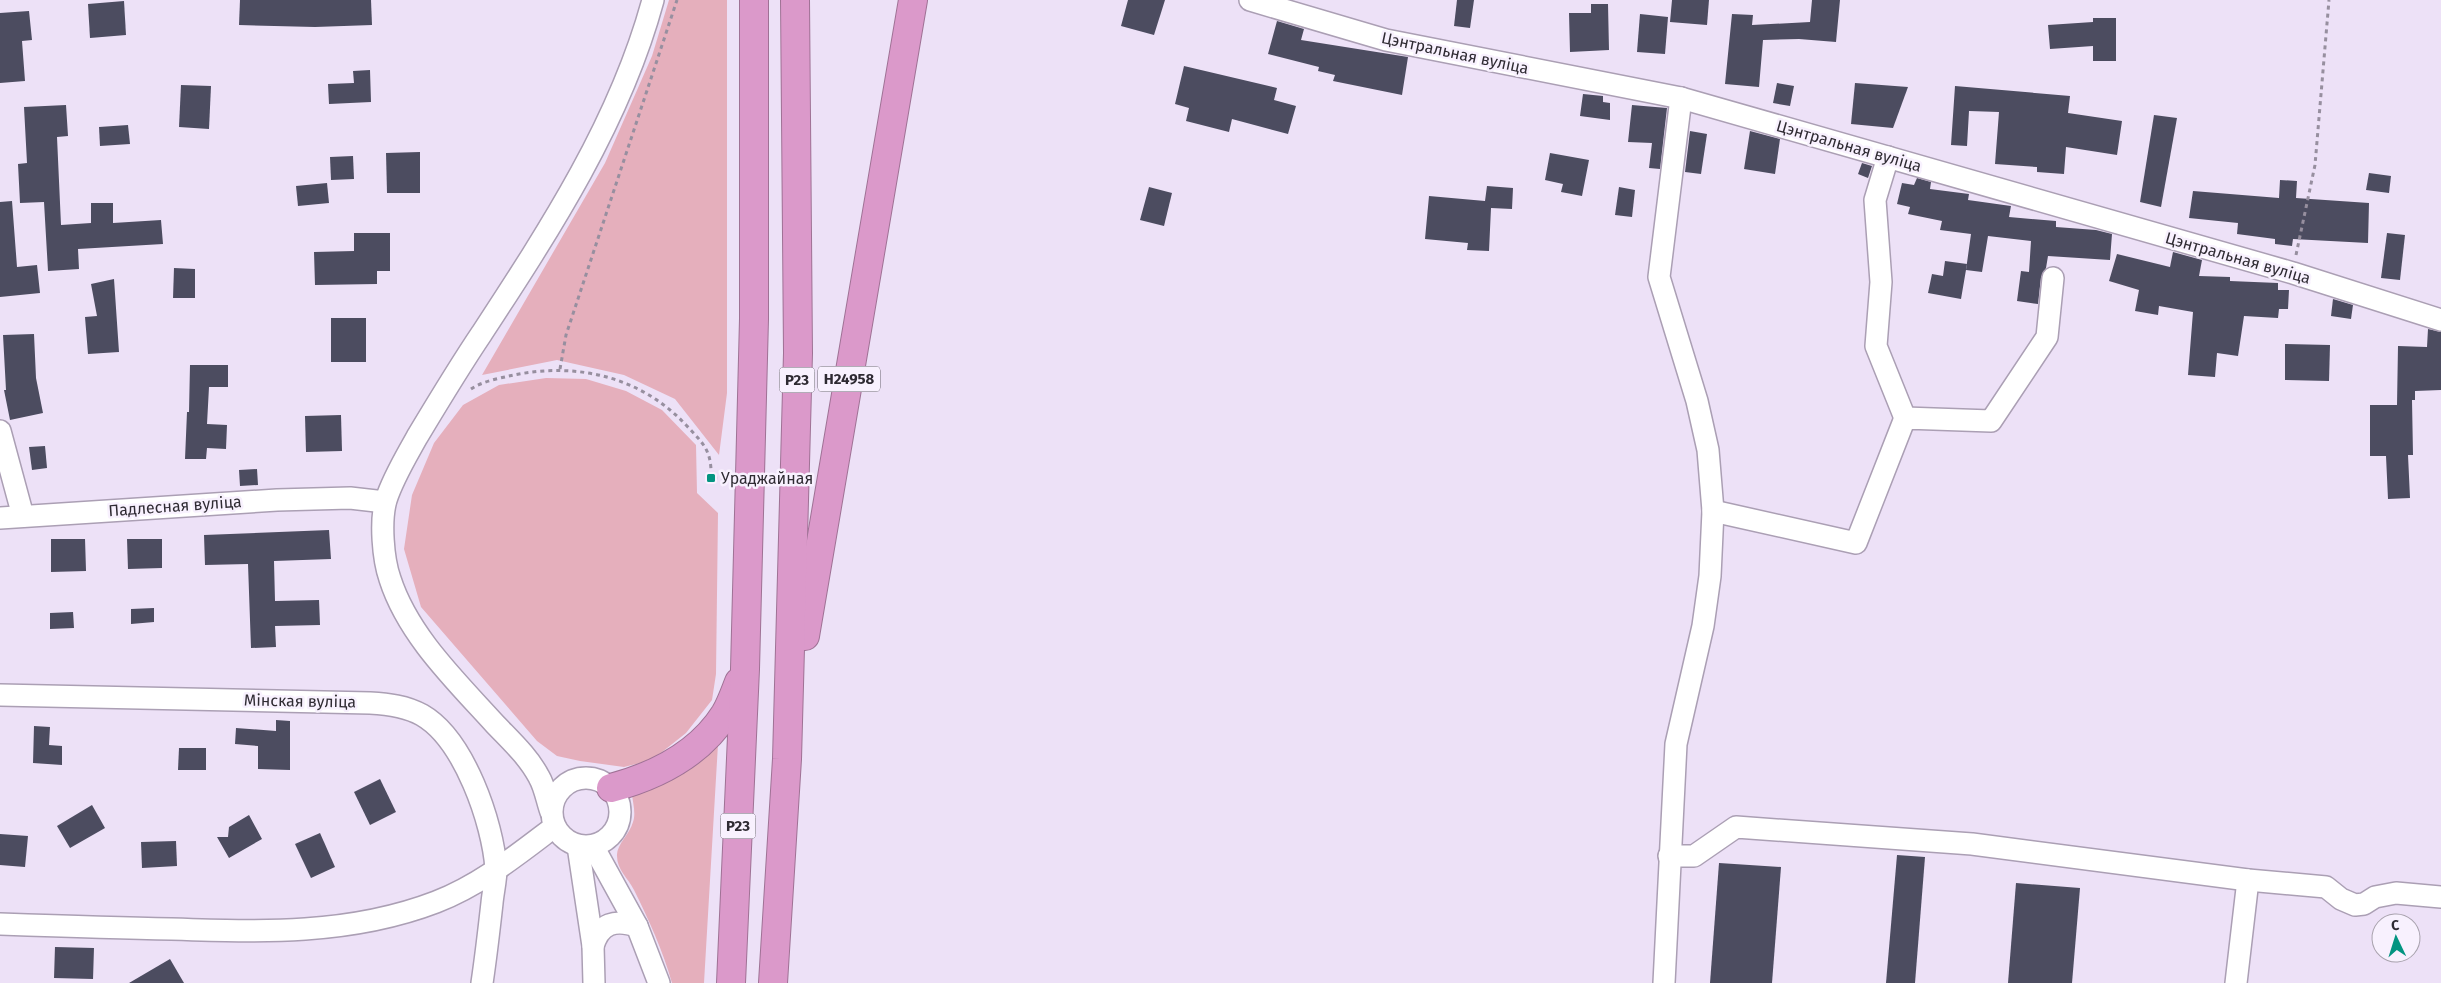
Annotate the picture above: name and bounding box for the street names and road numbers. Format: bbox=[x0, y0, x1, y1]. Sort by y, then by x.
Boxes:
street label: Цэнтральная вуліца bbox=[1380, 28, 1530, 78]
street label: Цэнтральная вуліца bbox=[1774, 116, 1924, 176]
street label: Цэнтральная вуліца bbox=[2163, 228, 2313, 288]
road number: Н24958 bbox=[818, 366, 880, 392]
road number: Р23 bbox=[780, 368, 814, 392]
street label: Падлесная вуліца bbox=[108, 492, 242, 520]
street label: Мінская вуліца bbox=[244, 691, 356, 711]
road number: Р23 bbox=[720, 814, 756, 838]

